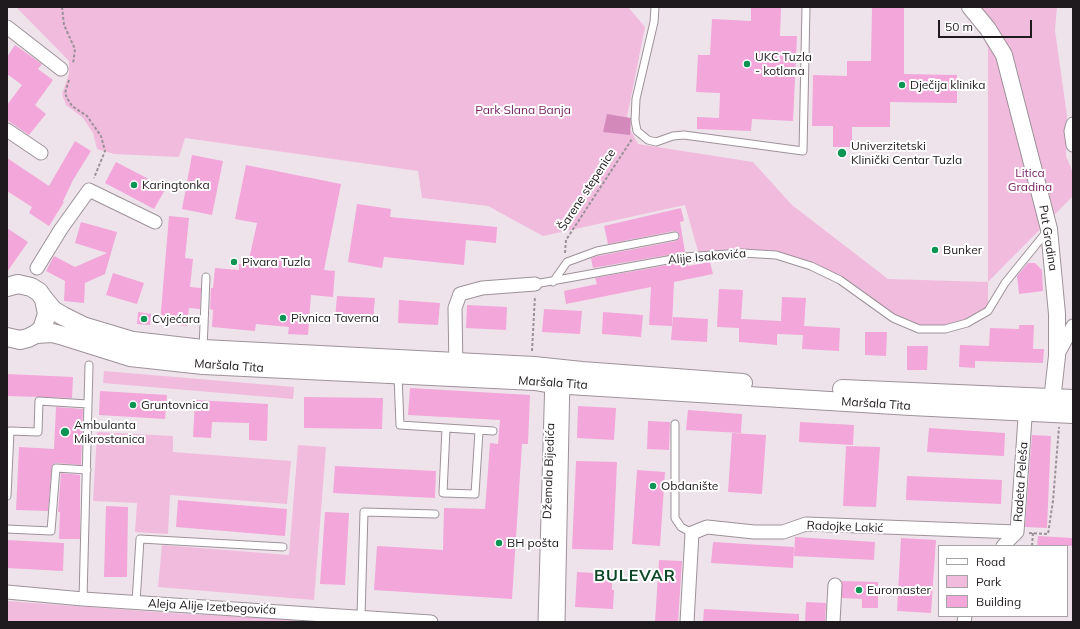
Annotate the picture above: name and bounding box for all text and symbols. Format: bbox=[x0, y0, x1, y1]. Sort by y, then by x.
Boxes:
scale bar bbox=[940, 12, 1034, 38]
text: 50 m bbox=[945, 19, 973, 34]
place label: UKC Tuzla - kotlana bbox=[755, 50, 812, 78]
marker: UKC Tuzla - kotlana bbox=[742, 59, 752, 69]
place label: Dječija klinika bbox=[910, 78, 985, 92]
marker: Dječija klinika bbox=[897, 80, 907, 90]
park label: Park Slana Banja bbox=[475, 103, 571, 117]
place label: Univerzitetski Klinički Centar Tuzla bbox=[851, 139, 962, 167]
street label: Šarene stepenice bbox=[555, 146, 619, 234]
marker: Univerzitetski Klinički Centar Tuzla bbox=[836, 147, 848, 159]
park label: Litica Gradina bbox=[1008, 166, 1052, 194]
place label: Karingtonka bbox=[142, 178, 210, 192]
marker: Karingtonka bbox=[129, 180, 139, 190]
street label: Put Gradina bbox=[1036, 204, 1060, 272]
place label: Bunker bbox=[943, 243, 982, 257]
marker: Bunker bbox=[930, 245, 940, 255]
street label: Alije Isakovića bbox=[667, 246, 747, 268]
place label: Pivara Tuzla bbox=[242, 255, 310, 269]
marker: Pivara Tuzla bbox=[229, 257, 239, 267]
place label: Pivnica Taverna bbox=[291, 311, 379, 325]
place label: Cvjećara bbox=[152, 312, 200, 326]
marker: Pivnica Taverna bbox=[278, 313, 288, 323]
marker: Cvjećara bbox=[139, 314, 149, 324]
street label: Maršala Tita bbox=[194, 356, 264, 376]
street label: Maršala Tita bbox=[518, 373, 588, 393]
street label: Maršala Tita bbox=[841, 394, 911, 414]
place label: Gruntovnica bbox=[141, 398, 208, 412]
marker: Gruntovnica bbox=[128, 400, 138, 410]
place label: Ambulanta Mikrostanica bbox=[74, 418, 145, 446]
street label: Džemala Bijedića bbox=[540, 423, 558, 519]
marker: Ambulanta Mikrostanica bbox=[59, 426, 71, 438]
street label: Radeta Peleša bbox=[1011, 441, 1031, 523]
place label: Obdanište bbox=[661, 479, 718, 493]
marker: Obdanište bbox=[648, 481, 658, 491]
street label: Radojke Lakić bbox=[806, 518, 884, 536]
place label: BH pošta bbox=[507, 536, 559, 550]
marker: BH pošta bbox=[494, 538, 504, 548]
legend bbox=[938, 545, 1068, 617]
text: Road bbox=[976, 554, 1005, 569]
district label: BULEVAR bbox=[594, 566, 676, 586]
text: Park bbox=[976, 574, 1001, 589]
place label: Euromaster bbox=[867, 583, 931, 597]
marker: Euromaster bbox=[854, 585, 864, 595]
text: Building bbox=[976, 594, 1021, 609]
street label: Aleja Alije Izetbegovića bbox=[147, 596, 277, 618]

